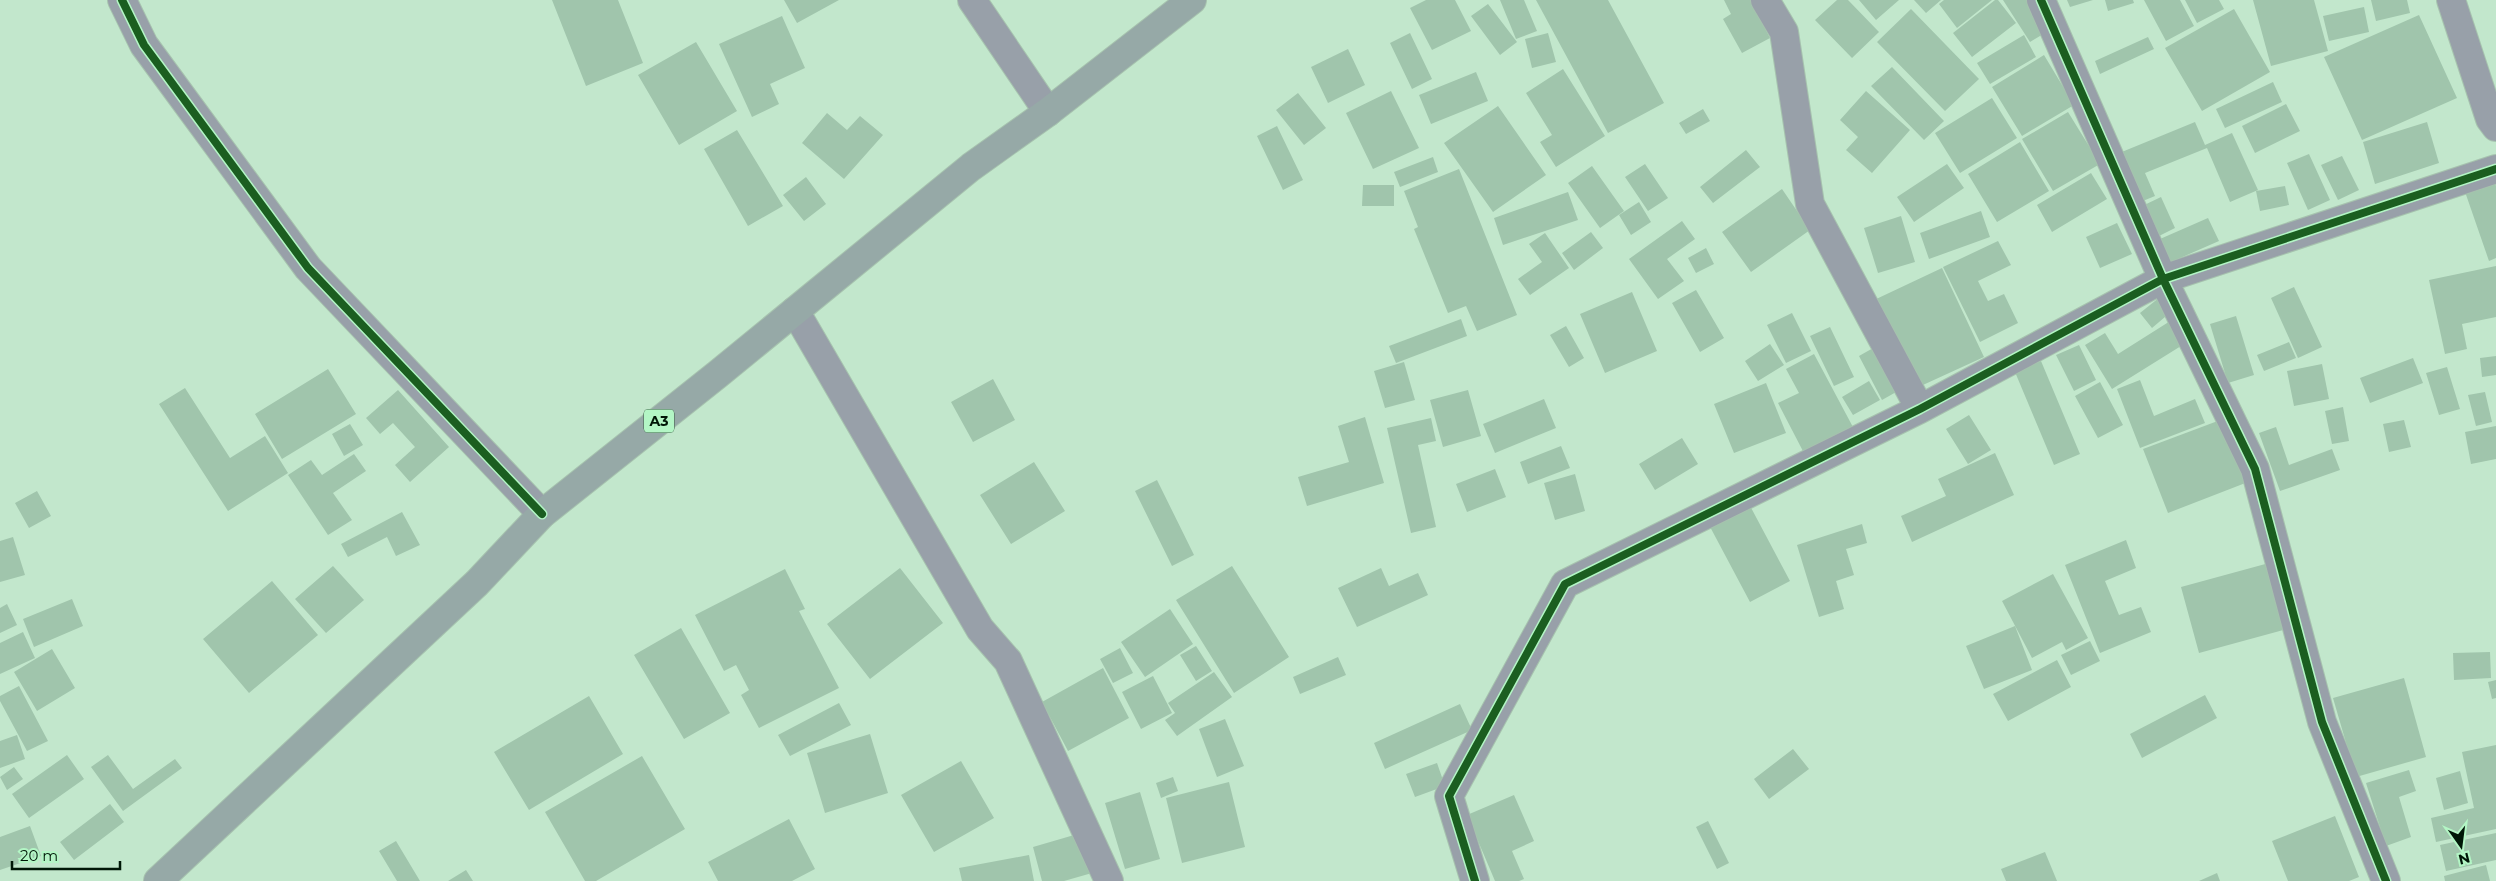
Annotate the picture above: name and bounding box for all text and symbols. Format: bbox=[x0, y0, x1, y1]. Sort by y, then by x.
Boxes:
road number: A3 bbox=[644, 410, 674, 432]
north arrow bbox=[2436, 821, 2486, 871]
scale bar bbox=[12, 838, 120, 870]
text: 20 m bbox=[20, 846, 58, 865]
text: N bbox=[2456, 849, 2472, 869]

